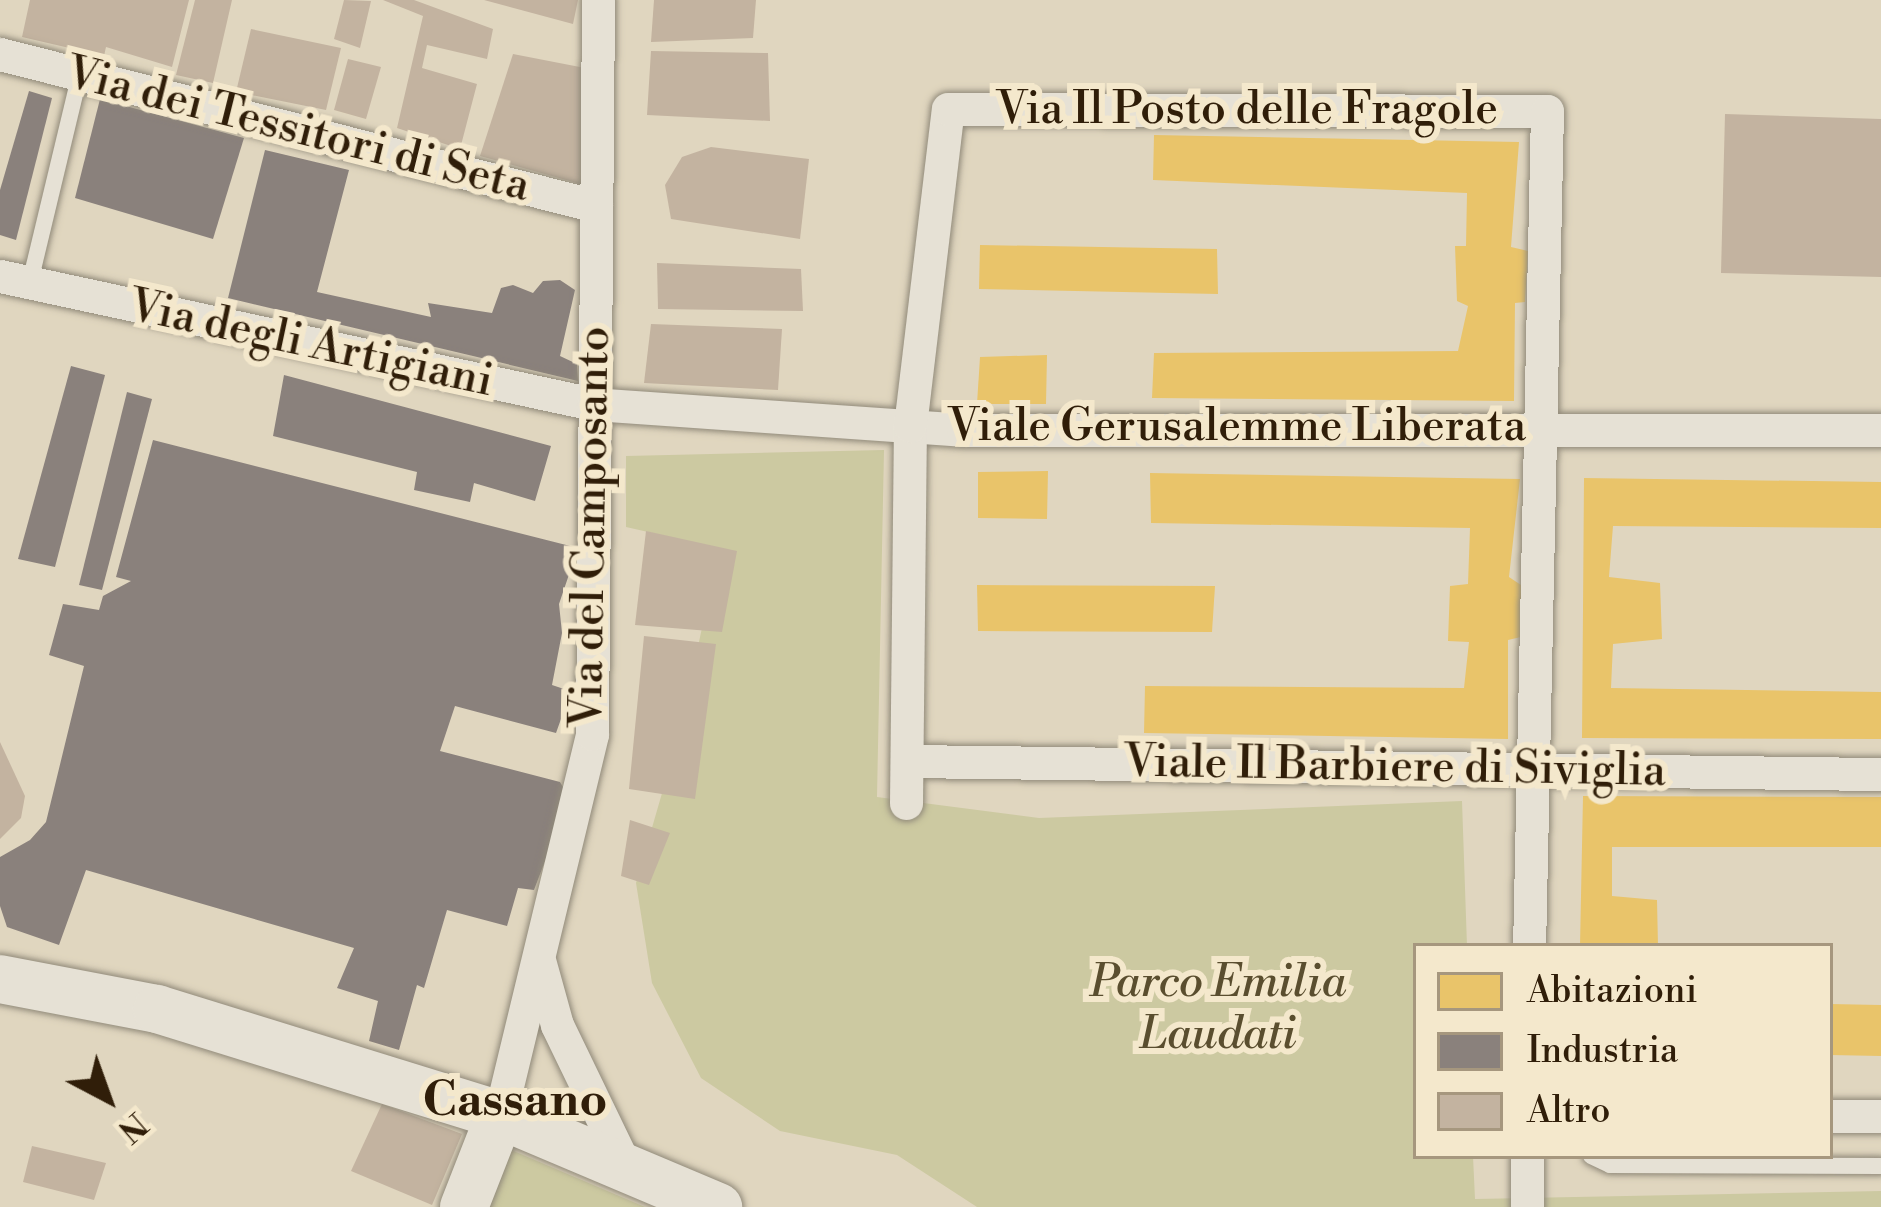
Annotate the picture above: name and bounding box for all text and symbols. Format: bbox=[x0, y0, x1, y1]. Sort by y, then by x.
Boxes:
street label: Via dei Tessitori di Seta bbox=[61, 46, 535, 214]
street label: Via Il Posto delle Fragole bbox=[996, 83, 1498, 137]
street label: Via degli Artigiani bbox=[124, 279, 498, 409]
street label: Via del Camposanto bbox=[560, 326, 622, 728]
street label: Viale Gerusalemme Liberata bbox=[948, 400, 1526, 454]
street label: Viale Il Barbiere di Siviglia bbox=[1124, 735, 1666, 799]
legend bbox=[1413, 943, 1833, 1159]
park label: Parco Emilia Laudati bbox=[1090, 956, 1346, 1062]
text: Abitazioni bbox=[1527, 969, 1697, 1014]
text: Industria bbox=[1527, 1029, 1678, 1074]
north arrow bbox=[48, 1039, 168, 1159]
district label: Cassano bbox=[423, 1073, 607, 1131]
text: Altro bbox=[1527, 1089, 1610, 1134]
text: N bbox=[109, 1103, 155, 1151]

